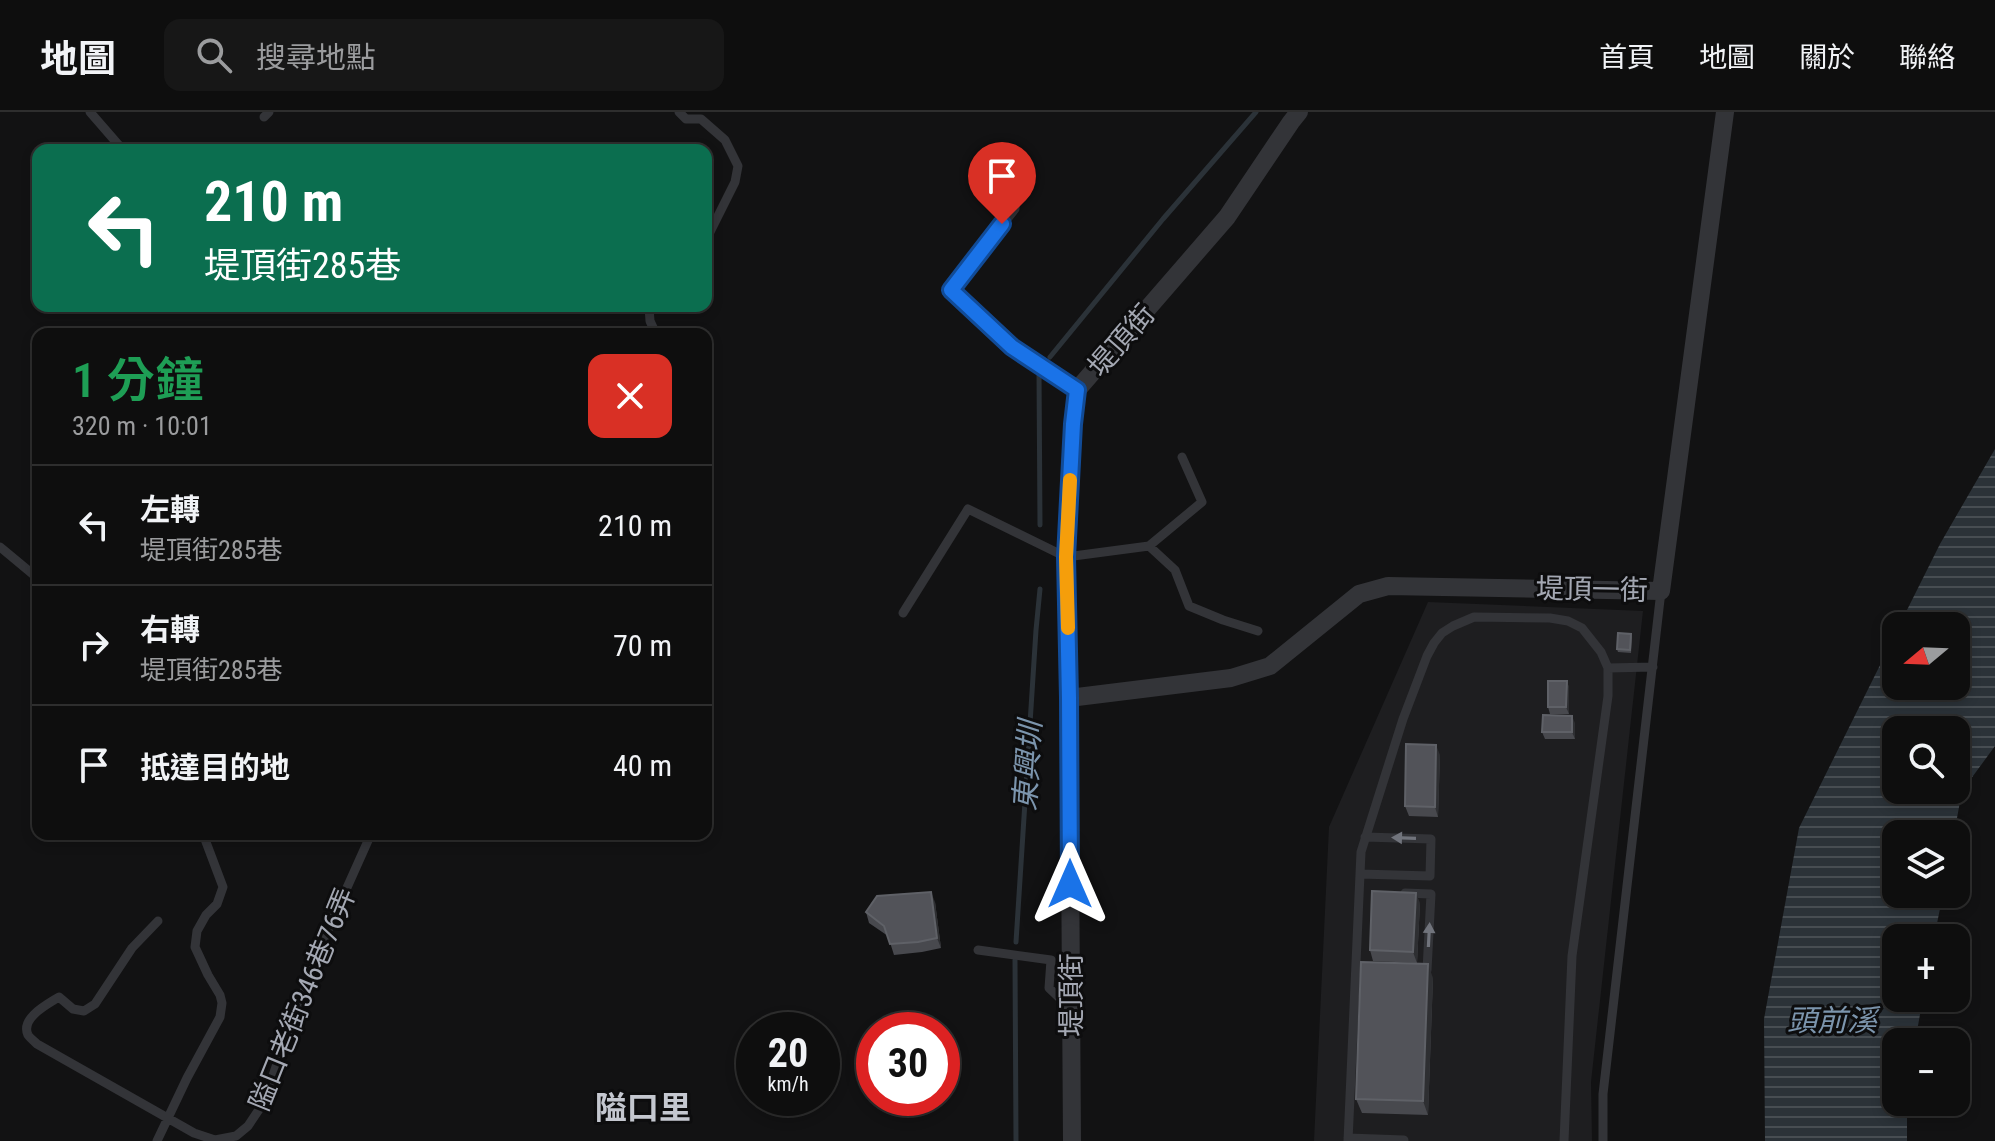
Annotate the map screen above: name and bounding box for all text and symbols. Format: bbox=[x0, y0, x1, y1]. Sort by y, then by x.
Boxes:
search box bbox=[164, 19, 724, 91]
icon: search bbox=[192, 33, 236, 77]
text: 地圖 bbox=[40, 37, 116, 81]
text: 搜尋地點 bbox=[256, 40, 376, 75]
text: 首頁 bbox=[1599, 41, 1655, 74]
text: 地圖 bbox=[1699, 41, 1755, 74]
text: 關於 bbox=[1799, 41, 1855, 74]
text: 聯絡 bbox=[1899, 41, 1955, 74]
pin bbox=[968, 142, 1036, 224]
icon: arrive bbox=[980, 154, 1024, 198]
text: 210 m bbox=[204, 169, 343, 235]
icon: left bbox=[72, 176, 176, 280]
text: 堤頂街285巷 bbox=[204, 245, 401, 287]
street label: 堤頂街 bbox=[1081, 298, 1161, 383]
text: 1 分鐘 bbox=[72, 352, 203, 409]
button: close bbox=[588, 354, 672, 438]
text: 320 m · 10:01 bbox=[72, 411, 212, 441]
text: 左轉 bbox=[140, 492, 200, 527]
icon: left bbox=[72, 503, 116, 547]
text: 210 m bbox=[598, 508, 672, 543]
text: 堤頂街285巷 bbox=[140, 535, 283, 565]
street label: 堤頂一街 bbox=[1536, 572, 1648, 607]
text: 右轉 bbox=[140, 612, 200, 647]
north arrow bbox=[1882, 612, 1970, 700]
map controls bbox=[1882, 612, 1970, 1116]
icon: right bbox=[72, 623, 116, 667]
text: 70 m bbox=[613, 628, 672, 663]
text: 堤頂街285巷 bbox=[140, 655, 283, 685]
water label: 東興圳 bbox=[1007, 716, 1048, 812]
button: search bbox=[1882, 716, 1970, 804]
icon: arrive bbox=[72, 743, 116, 787]
text: 40 m bbox=[613, 748, 672, 783]
text: 抵達目的地 bbox=[140, 750, 290, 785]
button: layers bbox=[1882, 820, 1970, 908]
one-way arrow bbox=[1391, 831, 1416, 844]
position arrow bbox=[1028, 842, 1112, 926]
street label: 隘口老街346巷76弄 bbox=[243, 883, 362, 1115]
one-way arrow bbox=[1422, 922, 1435, 947]
button: + bbox=[1882, 924, 1970, 1012]
street label: 堤頂街 bbox=[1055, 953, 1088, 1037]
water label: 頭前溪 bbox=[1787, 1003, 1881, 1038]
speed limit sign: 30 bbox=[856, 1012, 960, 1116]
button: − bbox=[1882, 1028, 1970, 1116]
text: 20 bbox=[768, 1030, 808, 1077]
text: km/h bbox=[767, 1072, 809, 1096]
district label: 隘口里 bbox=[595, 1089, 691, 1127]

